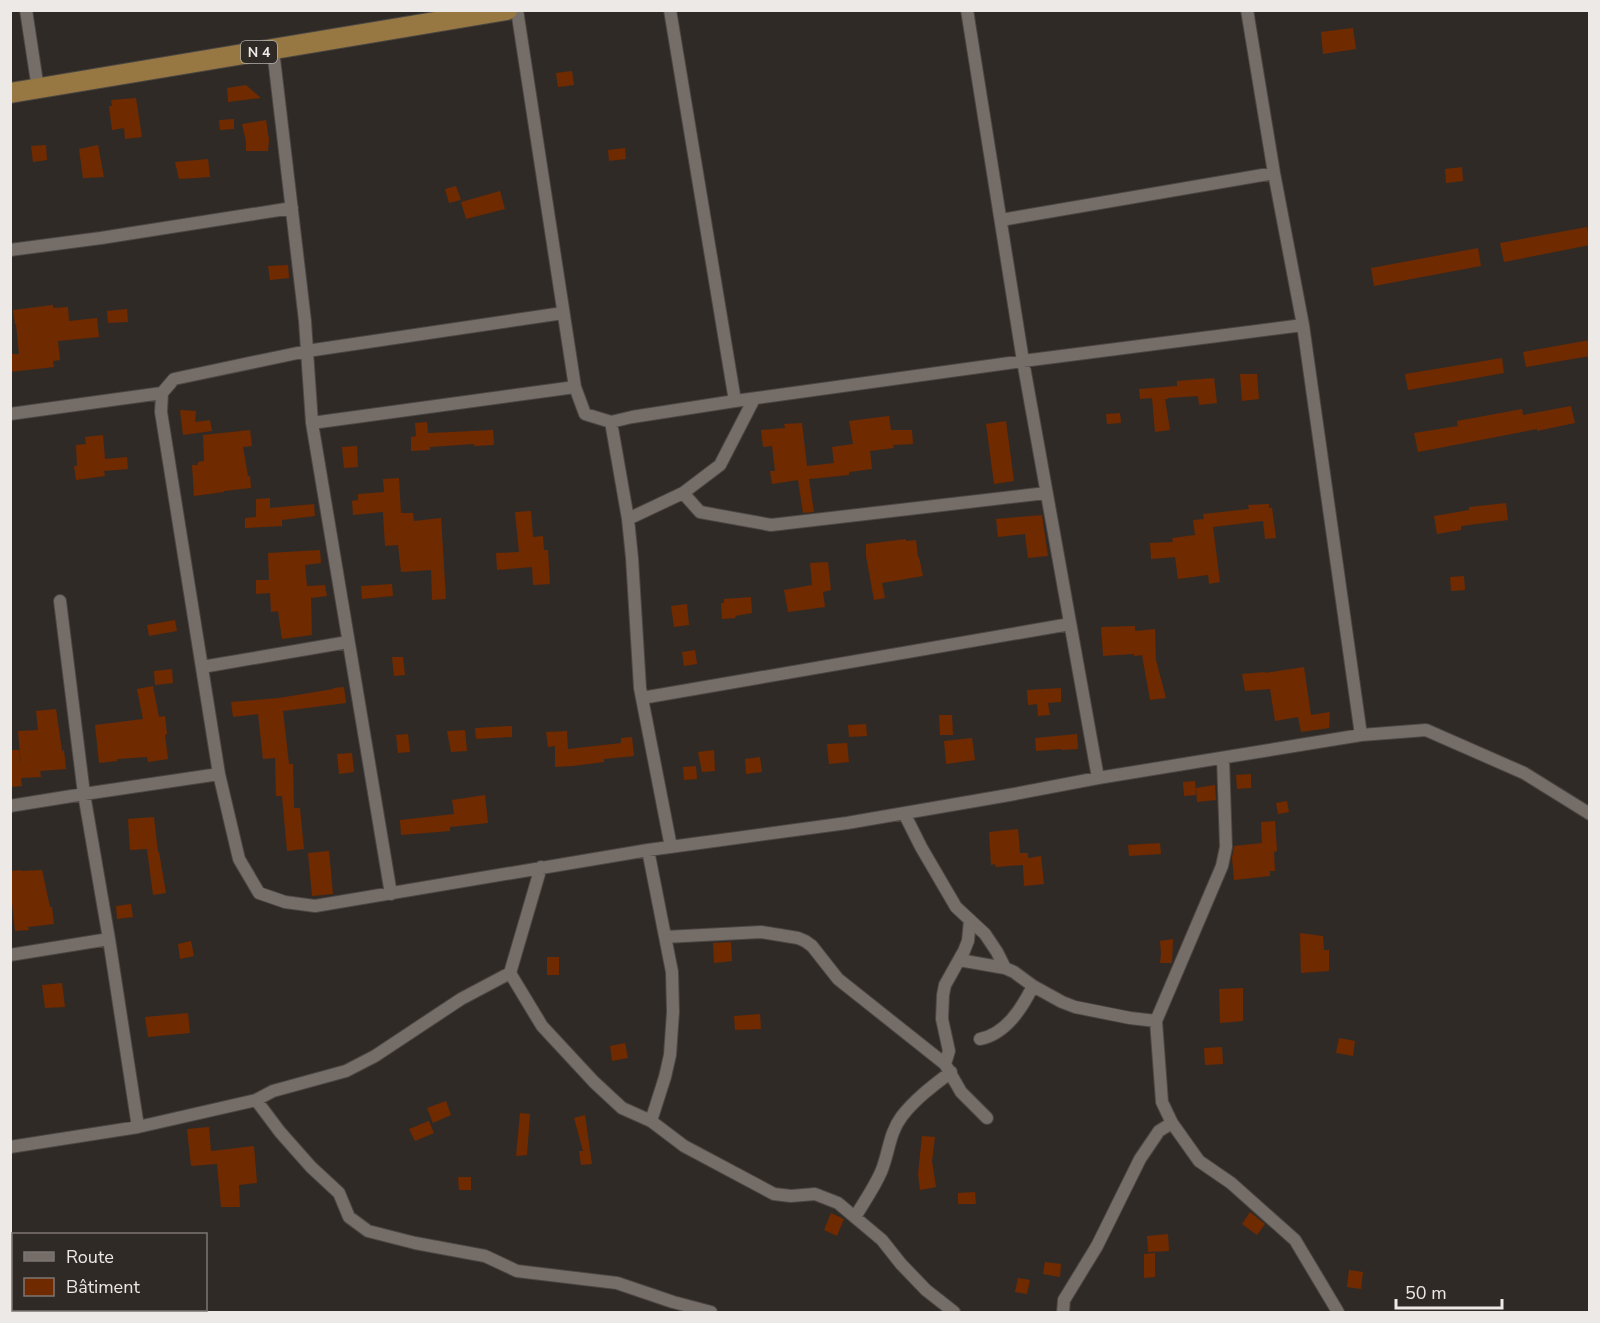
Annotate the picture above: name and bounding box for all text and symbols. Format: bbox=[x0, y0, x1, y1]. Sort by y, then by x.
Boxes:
road number: N 4 bbox=[241, 41, 277, 63]
legend bbox=[12, 1233, 207, 1311]
text: Route bbox=[66, 1245, 114, 1269]
scale bar bbox=[1396, 1272, 1502, 1310]
text: Bâtiment bbox=[66, 1275, 140, 1299]
text: 50 m bbox=[1405, 1281, 1447, 1305]

